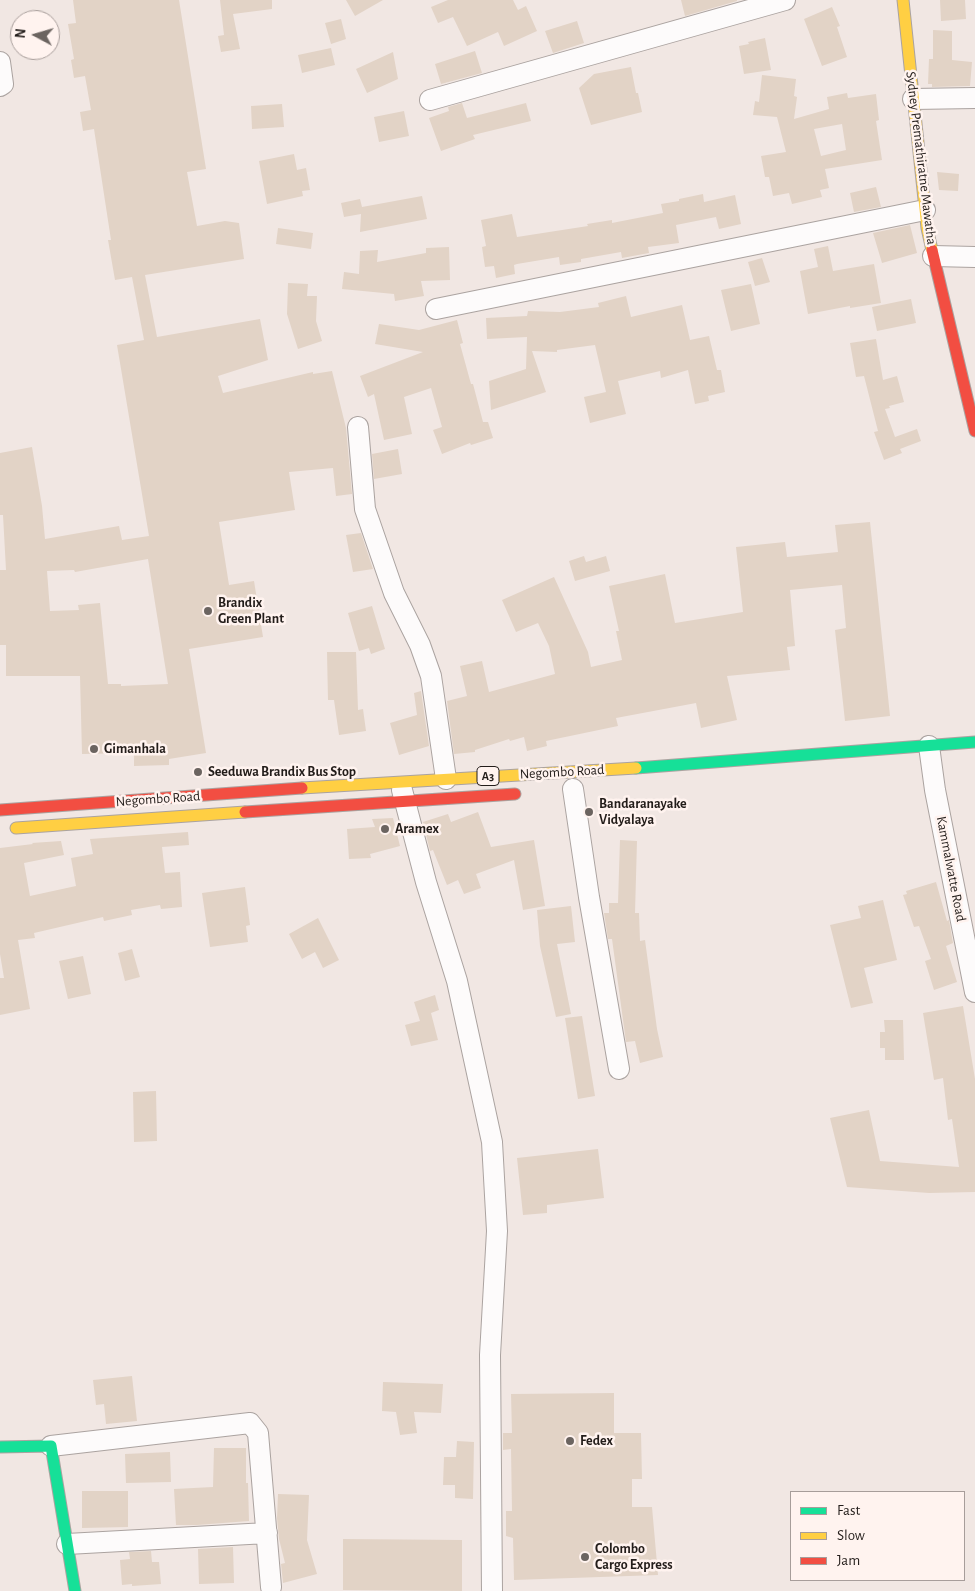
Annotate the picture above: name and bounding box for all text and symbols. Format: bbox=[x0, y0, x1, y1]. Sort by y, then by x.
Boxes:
north arrow bbox=[10, 10, 60, 60]
text: N bbox=[14, 28, 29, 39]
street label: Sydney Premathiratne Mawatha bbox=[902, 70, 940, 246]
place label: Brandix Green Plant bbox=[218, 595, 284, 628]
marker: Brandix Green Plant bbox=[202, 605, 214, 617]
place label: Gimanhala bbox=[104, 741, 166, 757]
marker: Gimanhala bbox=[88, 743, 100, 755]
street label: Negombo Road bbox=[519, 761, 605, 783]
place label: Seeduwa Brandix Bus Stop bbox=[208, 764, 356, 780]
marker: Seeduwa Brandix Bus Stop bbox=[192, 766, 204, 778]
road number: A3 bbox=[477, 766, 499, 786]
street label: Negombo Road bbox=[115, 788, 201, 810]
place label: Bandaranayake Vidyalaya bbox=[599, 796, 687, 829]
marker: Bandaranayake Vidyalaya bbox=[583, 806, 595, 818]
street label: Kammalwatte Road bbox=[933, 815, 969, 923]
place label: Aramex bbox=[395, 821, 439, 837]
marker: Aramex bbox=[379, 823, 391, 835]
place label: Fedex bbox=[580, 1433, 613, 1449]
marker: Fedex bbox=[564, 1435, 576, 1447]
legend bbox=[790, 1491, 965, 1581]
text: Fast bbox=[837, 1503, 860, 1518]
text: Slow bbox=[837, 1528, 865, 1543]
place label: Colombo Cargo Express bbox=[595, 1541, 673, 1574]
marker: Colombo Cargo Express bbox=[579, 1551, 591, 1563]
text: Jam bbox=[837, 1553, 860, 1568]

